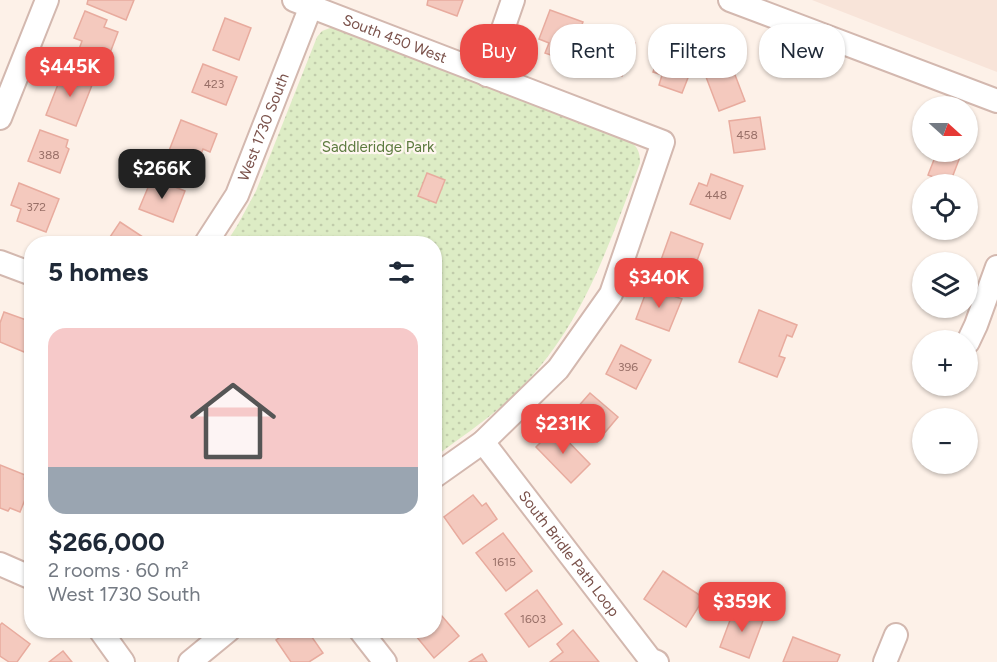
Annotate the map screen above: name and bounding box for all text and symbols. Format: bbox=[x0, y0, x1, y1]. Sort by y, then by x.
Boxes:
street label: South 450 West bbox=[340, 11, 450, 67]
chip: Buy bbox=[460, 24, 538, 78]
chip: Rent bbox=[550, 24, 636, 78]
chip: Filters bbox=[648, 24, 747, 78]
chip: New bbox=[759, 24, 845, 78]
pin: $445K bbox=[28, 47, 112, 98]
text: $445K bbox=[39, 54, 101, 78]
street label: West 1730 South bbox=[234, 71, 293, 184]
house number: 423 bbox=[204, 77, 224, 91]
north arrow bbox=[912, 96, 978, 162]
map controls bbox=[912, 96, 978, 474]
house number: 458 bbox=[736, 128, 758, 142]
park label: Saddleridge Park bbox=[322, 138, 435, 156]
house number: 388 bbox=[38, 148, 60, 162]
pin: $266K bbox=[120, 149, 204, 200]
text: $266K bbox=[132, 156, 192, 180]
button: locate bbox=[912, 174, 978, 240]
house number: 448 bbox=[705, 188, 727, 202]
house number: 372 bbox=[26, 200, 46, 214]
button: layers bbox=[912, 252, 978, 318]
text: 5 homes bbox=[48, 256, 148, 288]
icon: filters bbox=[385, 256, 418, 289]
pin: $340K bbox=[617, 258, 701, 309]
text: $340K bbox=[628, 265, 690, 289]
button: + bbox=[912, 330, 978, 396]
house number: 396 bbox=[618, 360, 638, 374]
icon: home bbox=[179, 367, 287, 475]
pin: $231K bbox=[521, 404, 605, 455]
button: − bbox=[912, 408, 978, 474]
text: $231K bbox=[535, 411, 591, 435]
street label: South Bridle Path Loop bbox=[515, 487, 623, 620]
text: $266,000 bbox=[48, 526, 165, 558]
house number: 1615 bbox=[492, 555, 516, 569]
text: 2 rooms · 60 m² bbox=[48, 558, 189, 582]
text: West 1730 South bbox=[48, 582, 201, 606]
pin: $359K bbox=[700, 582, 784, 633]
text: $359K bbox=[713, 589, 771, 613]
house number: 1603 bbox=[520, 612, 546, 626]

